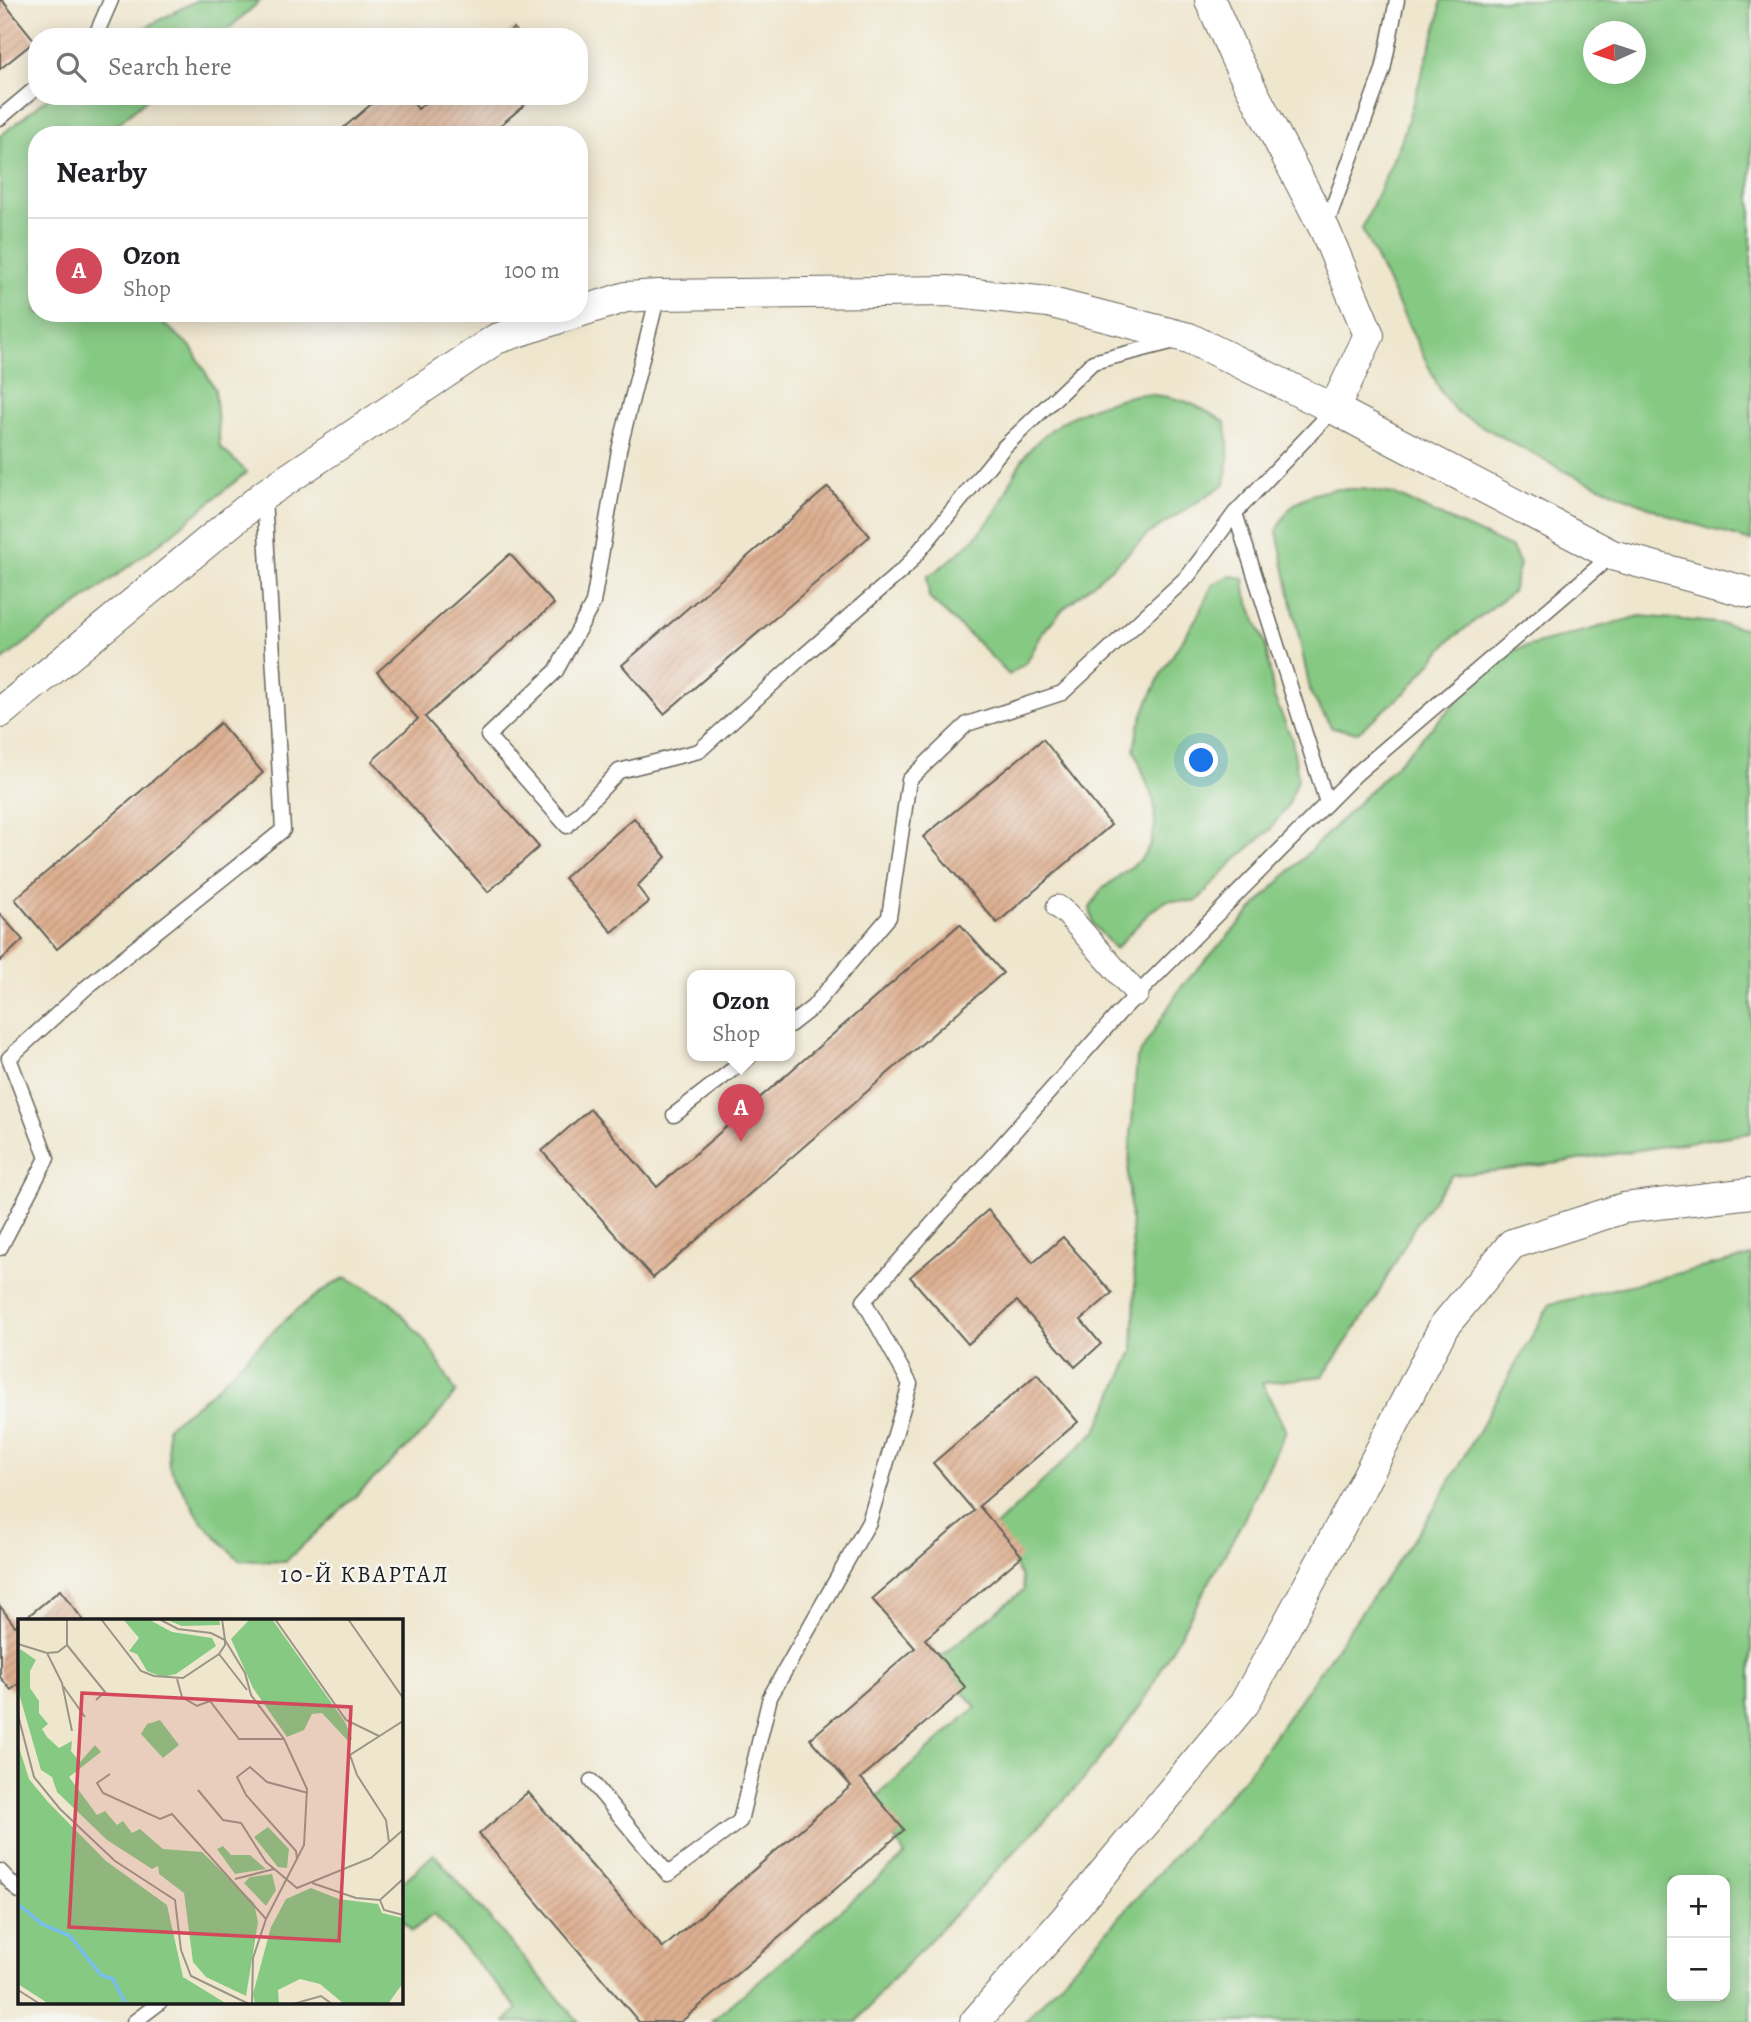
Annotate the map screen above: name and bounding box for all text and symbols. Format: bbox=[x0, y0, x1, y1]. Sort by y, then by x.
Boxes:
north arrow bbox=[1583, 21, 1646, 84]
search box bbox=[28, 28, 588, 105]
icon: search bbox=[52, 48, 90, 86]
text: Search here bbox=[108, 49, 232, 84]
text: Nearby bbox=[56, 152, 147, 192]
text: Ozon bbox=[123, 238, 181, 273]
text: A bbox=[72, 255, 86, 286]
text: 100 m bbox=[504, 255, 560, 286]
text: Shop bbox=[123, 273, 171, 304]
your location bbox=[1184, 743, 1218, 777]
popup bbox=[687, 970, 795, 1061]
text: Ozon bbox=[712, 983, 770, 1018]
text: Shop bbox=[712, 1018, 760, 1049]
pin: A bbox=[718, 1084, 764, 1142]
district label: 10-Й КВАРТАЛ bbox=[280, 1559, 450, 1590]
inset map bbox=[18, 1619, 402, 2004]
map controls bbox=[1667, 1875, 1730, 2001]
button: + bbox=[1667, 1875, 1730, 1938]
button: − bbox=[1667, 1938, 1730, 2001]

